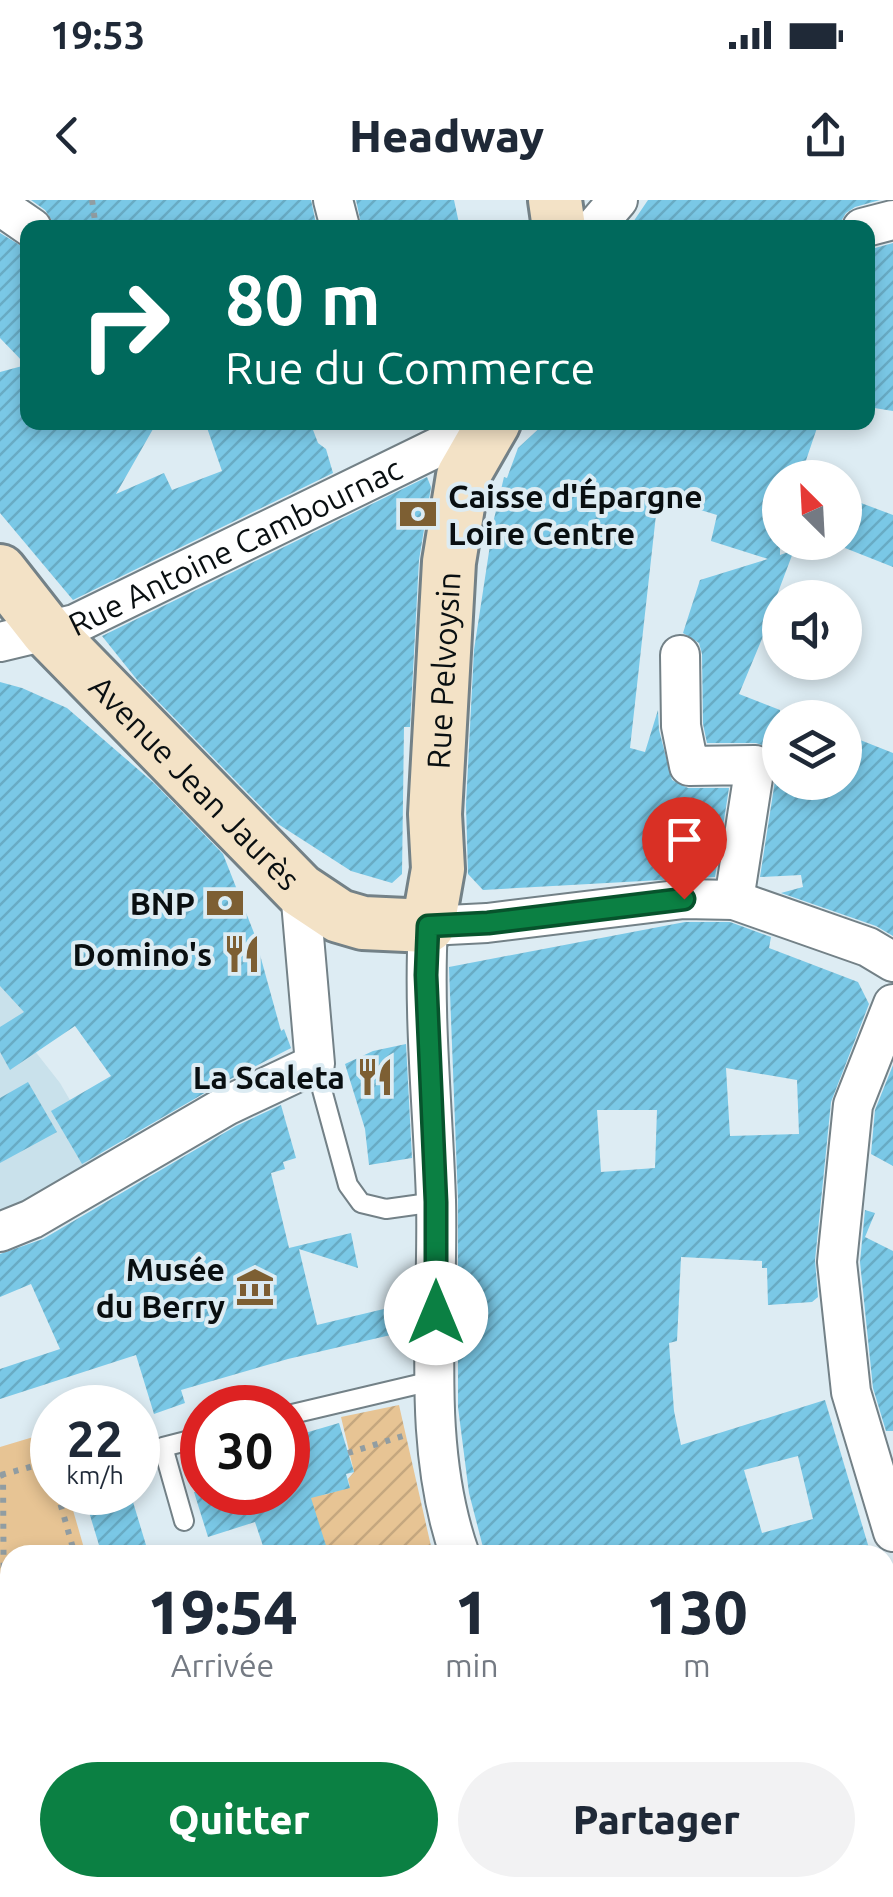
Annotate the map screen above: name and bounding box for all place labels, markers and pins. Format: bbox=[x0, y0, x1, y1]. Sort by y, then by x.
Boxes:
place label: Caisse d'Épargne Loire Centre bbox=[448, 477, 703, 551]
bank icon: Caisse d'Épargne Loire Centre bbox=[397, 493, 439, 535]
pin bbox=[642, 797, 727, 900]
bank icon: BNP bbox=[204, 882, 246, 924]
place label: BNP bbox=[130, 885, 195, 921]
restaurant icon: Domino's bbox=[221, 933, 263, 975]
place label: Domino's bbox=[73, 936, 212, 972]
restaurant icon: La Scaleta bbox=[354, 1056, 396, 1098]
place label: La Scaleta bbox=[193, 1059, 345, 1095]
place label: Musée du Berry bbox=[96, 1251, 225, 1324]
museum icon: Musée du Berry bbox=[234, 1266, 276, 1308]

